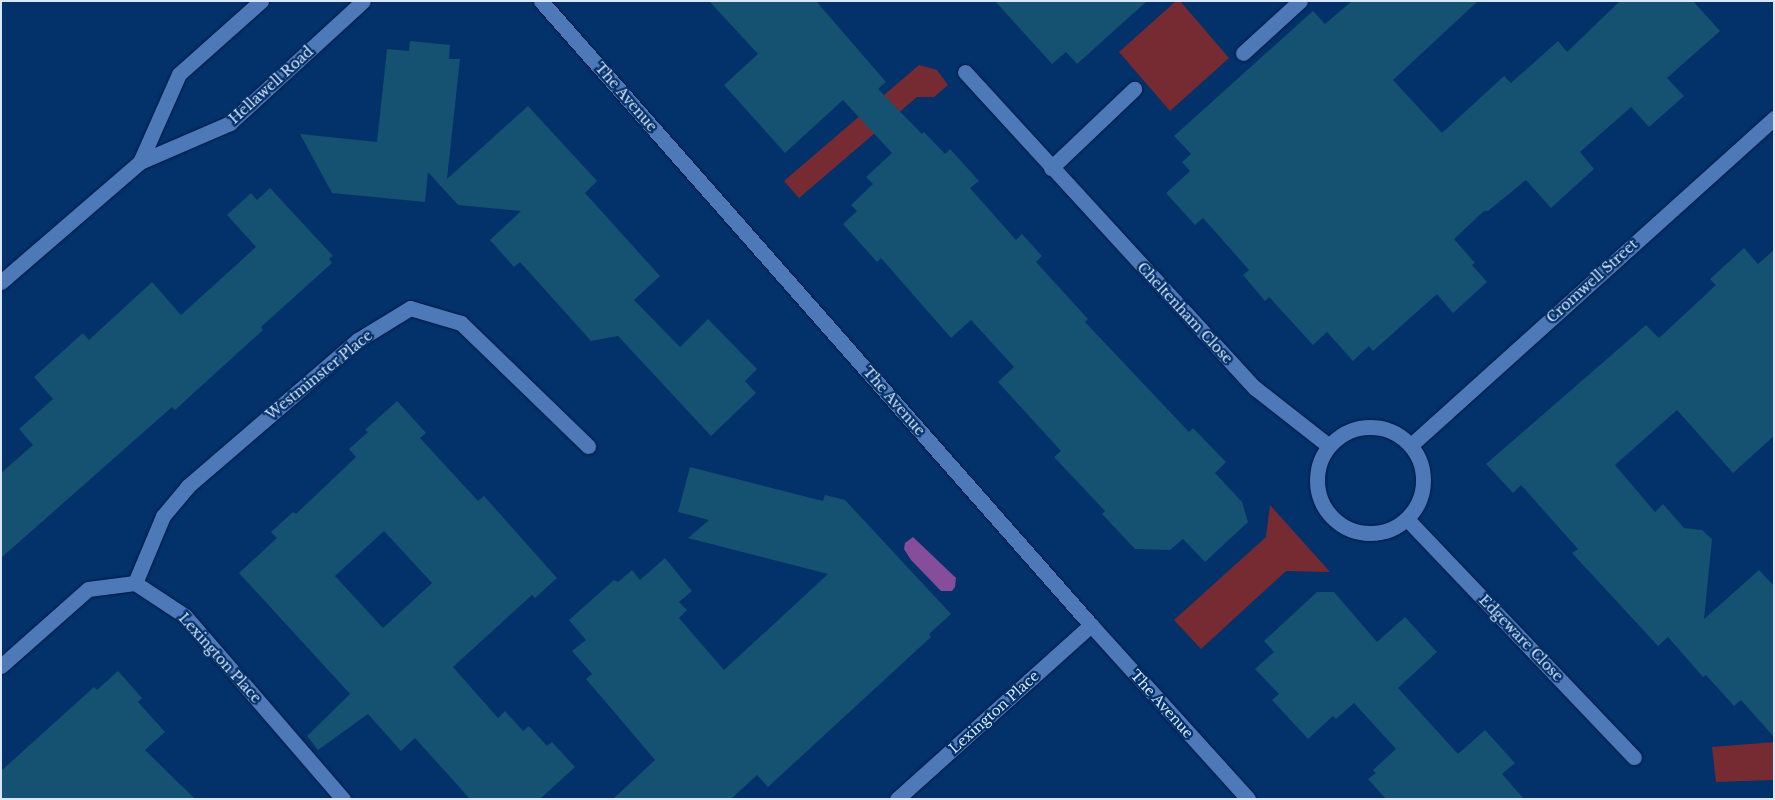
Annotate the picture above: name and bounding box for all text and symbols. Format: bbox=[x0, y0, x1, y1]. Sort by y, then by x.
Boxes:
street label: Hellawell Road bbox=[226, 43, 316, 127]
street label: The Avenue bbox=[591, 59, 661, 135]
street label: Cromwell Street bbox=[1543, 236, 1641, 326]
street label: Cheltenham Close bbox=[1134, 259, 1236, 367]
street label: Westminster Place bbox=[262, 327, 376, 423]
street label: The Avenue bbox=[859, 363, 929, 439]
street label: Edgeware Close bbox=[1476, 591, 1566, 685]
street label: Lexington Place bbox=[175, 610, 265, 706]
street label: The Avenue bbox=[1127, 666, 1197, 742]
street label: Lexington Place bbox=[946, 667, 1042, 757]

